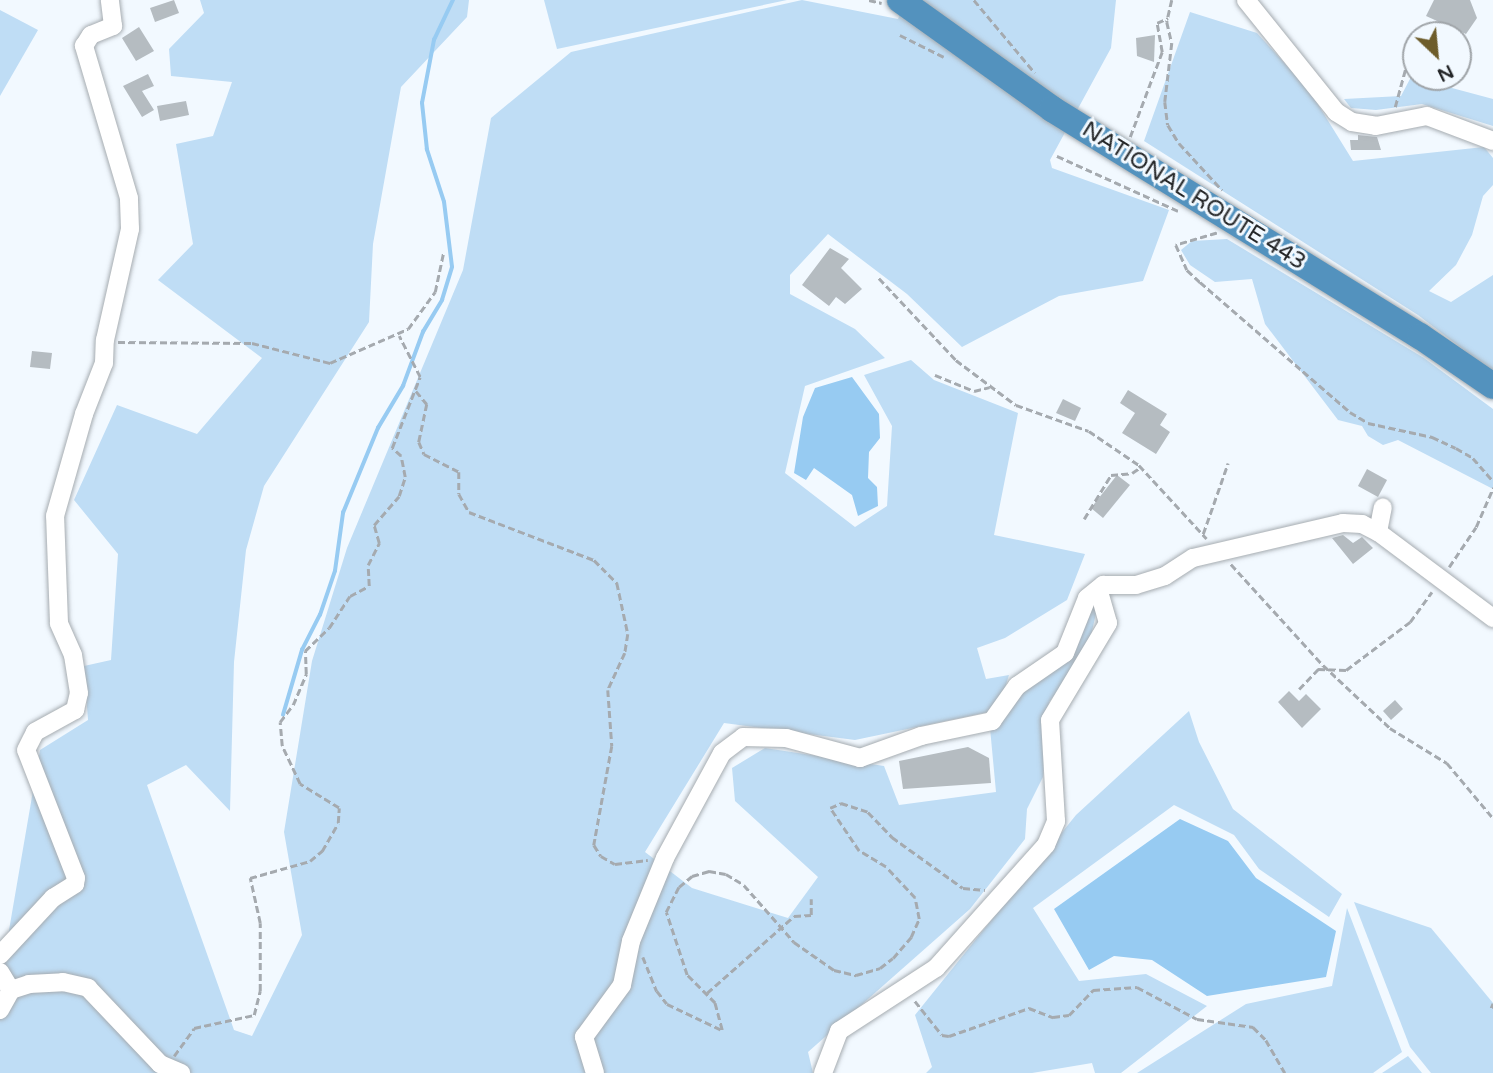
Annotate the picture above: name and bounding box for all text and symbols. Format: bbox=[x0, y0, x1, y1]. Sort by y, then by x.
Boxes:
north arrow bbox=[1402, 21, 1472, 91]
text: N bbox=[1434, 60, 1457, 86]
street label: NATIONAL ROUTE 443 bbox=[1077, 116, 1311, 276]

